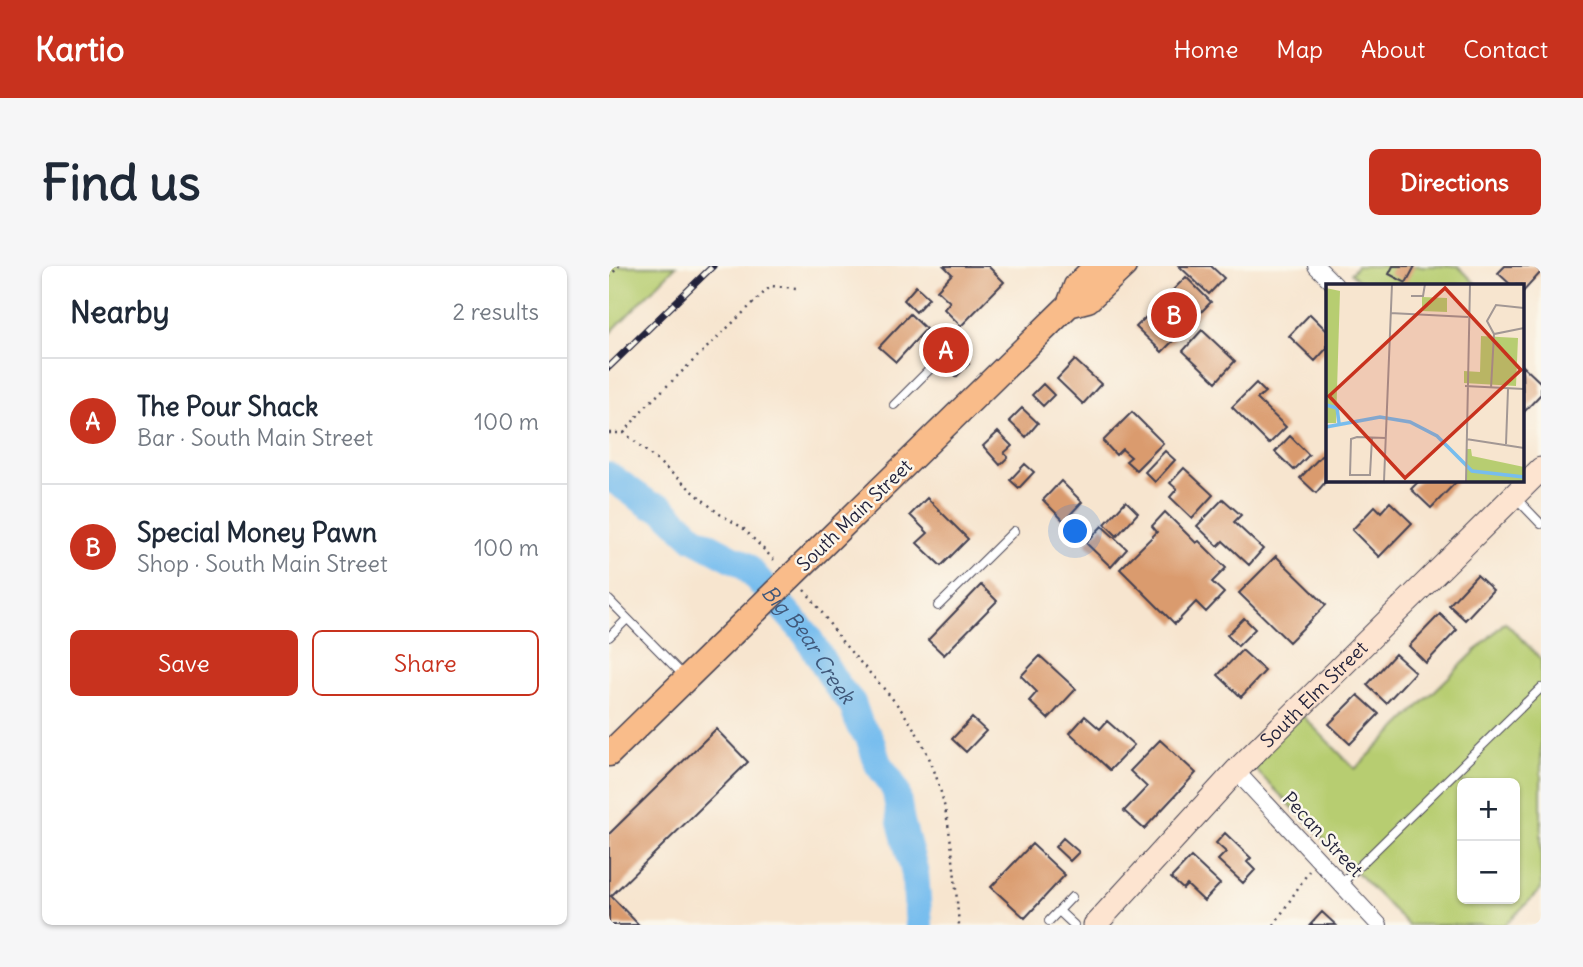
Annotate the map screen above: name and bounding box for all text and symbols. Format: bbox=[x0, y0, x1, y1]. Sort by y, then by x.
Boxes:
text: Kartio bbox=[35, 28, 125, 70]
text: Home bbox=[1174, 34, 1238, 64]
text: Map bbox=[1276, 34, 1323, 64]
text: About bbox=[1361, 34, 1425, 64]
text: Contact bbox=[1463, 34, 1548, 64]
button: Directions bbox=[1369, 149, 1541, 215]
text: Find us bbox=[42, 152, 200, 213]
inset map bbox=[1326, 284, 1523, 481]
pin: B bbox=[1151, 289, 1197, 341]
text: Nearby bbox=[70, 293, 170, 331]
text: 2 results bbox=[453, 297, 539, 326]
pin: A bbox=[923, 324, 969, 376]
text: The Pour Shack bbox=[137, 390, 318, 423]
text: A bbox=[86, 407, 100, 436]
text: 100 m bbox=[474, 407, 539, 436]
text: Bar · South Main Street bbox=[137, 423, 373, 452]
street label: South Main Street bbox=[791, 454, 917, 576]
your location bbox=[1058, 514, 1092, 548]
text: Special Money Pawn bbox=[137, 516, 377, 549]
text: B bbox=[85, 533, 101, 562]
text: 100 m bbox=[474, 533, 539, 562]
text: Shop · South Main Street bbox=[137, 549, 388, 578]
water label: Big Bear Creek bbox=[756, 579, 861, 710]
button: Save bbox=[70, 630, 298, 696]
button: Share bbox=[312, 630, 539, 696]
street label: South Elm Street bbox=[1255, 636, 1372, 753]
map controls bbox=[1457, 778, 1520, 904]
button: + bbox=[1457, 778, 1520, 841]
street label: Pecan Street bbox=[1278, 786, 1368, 882]
button: − bbox=[1457, 841, 1520, 904]

